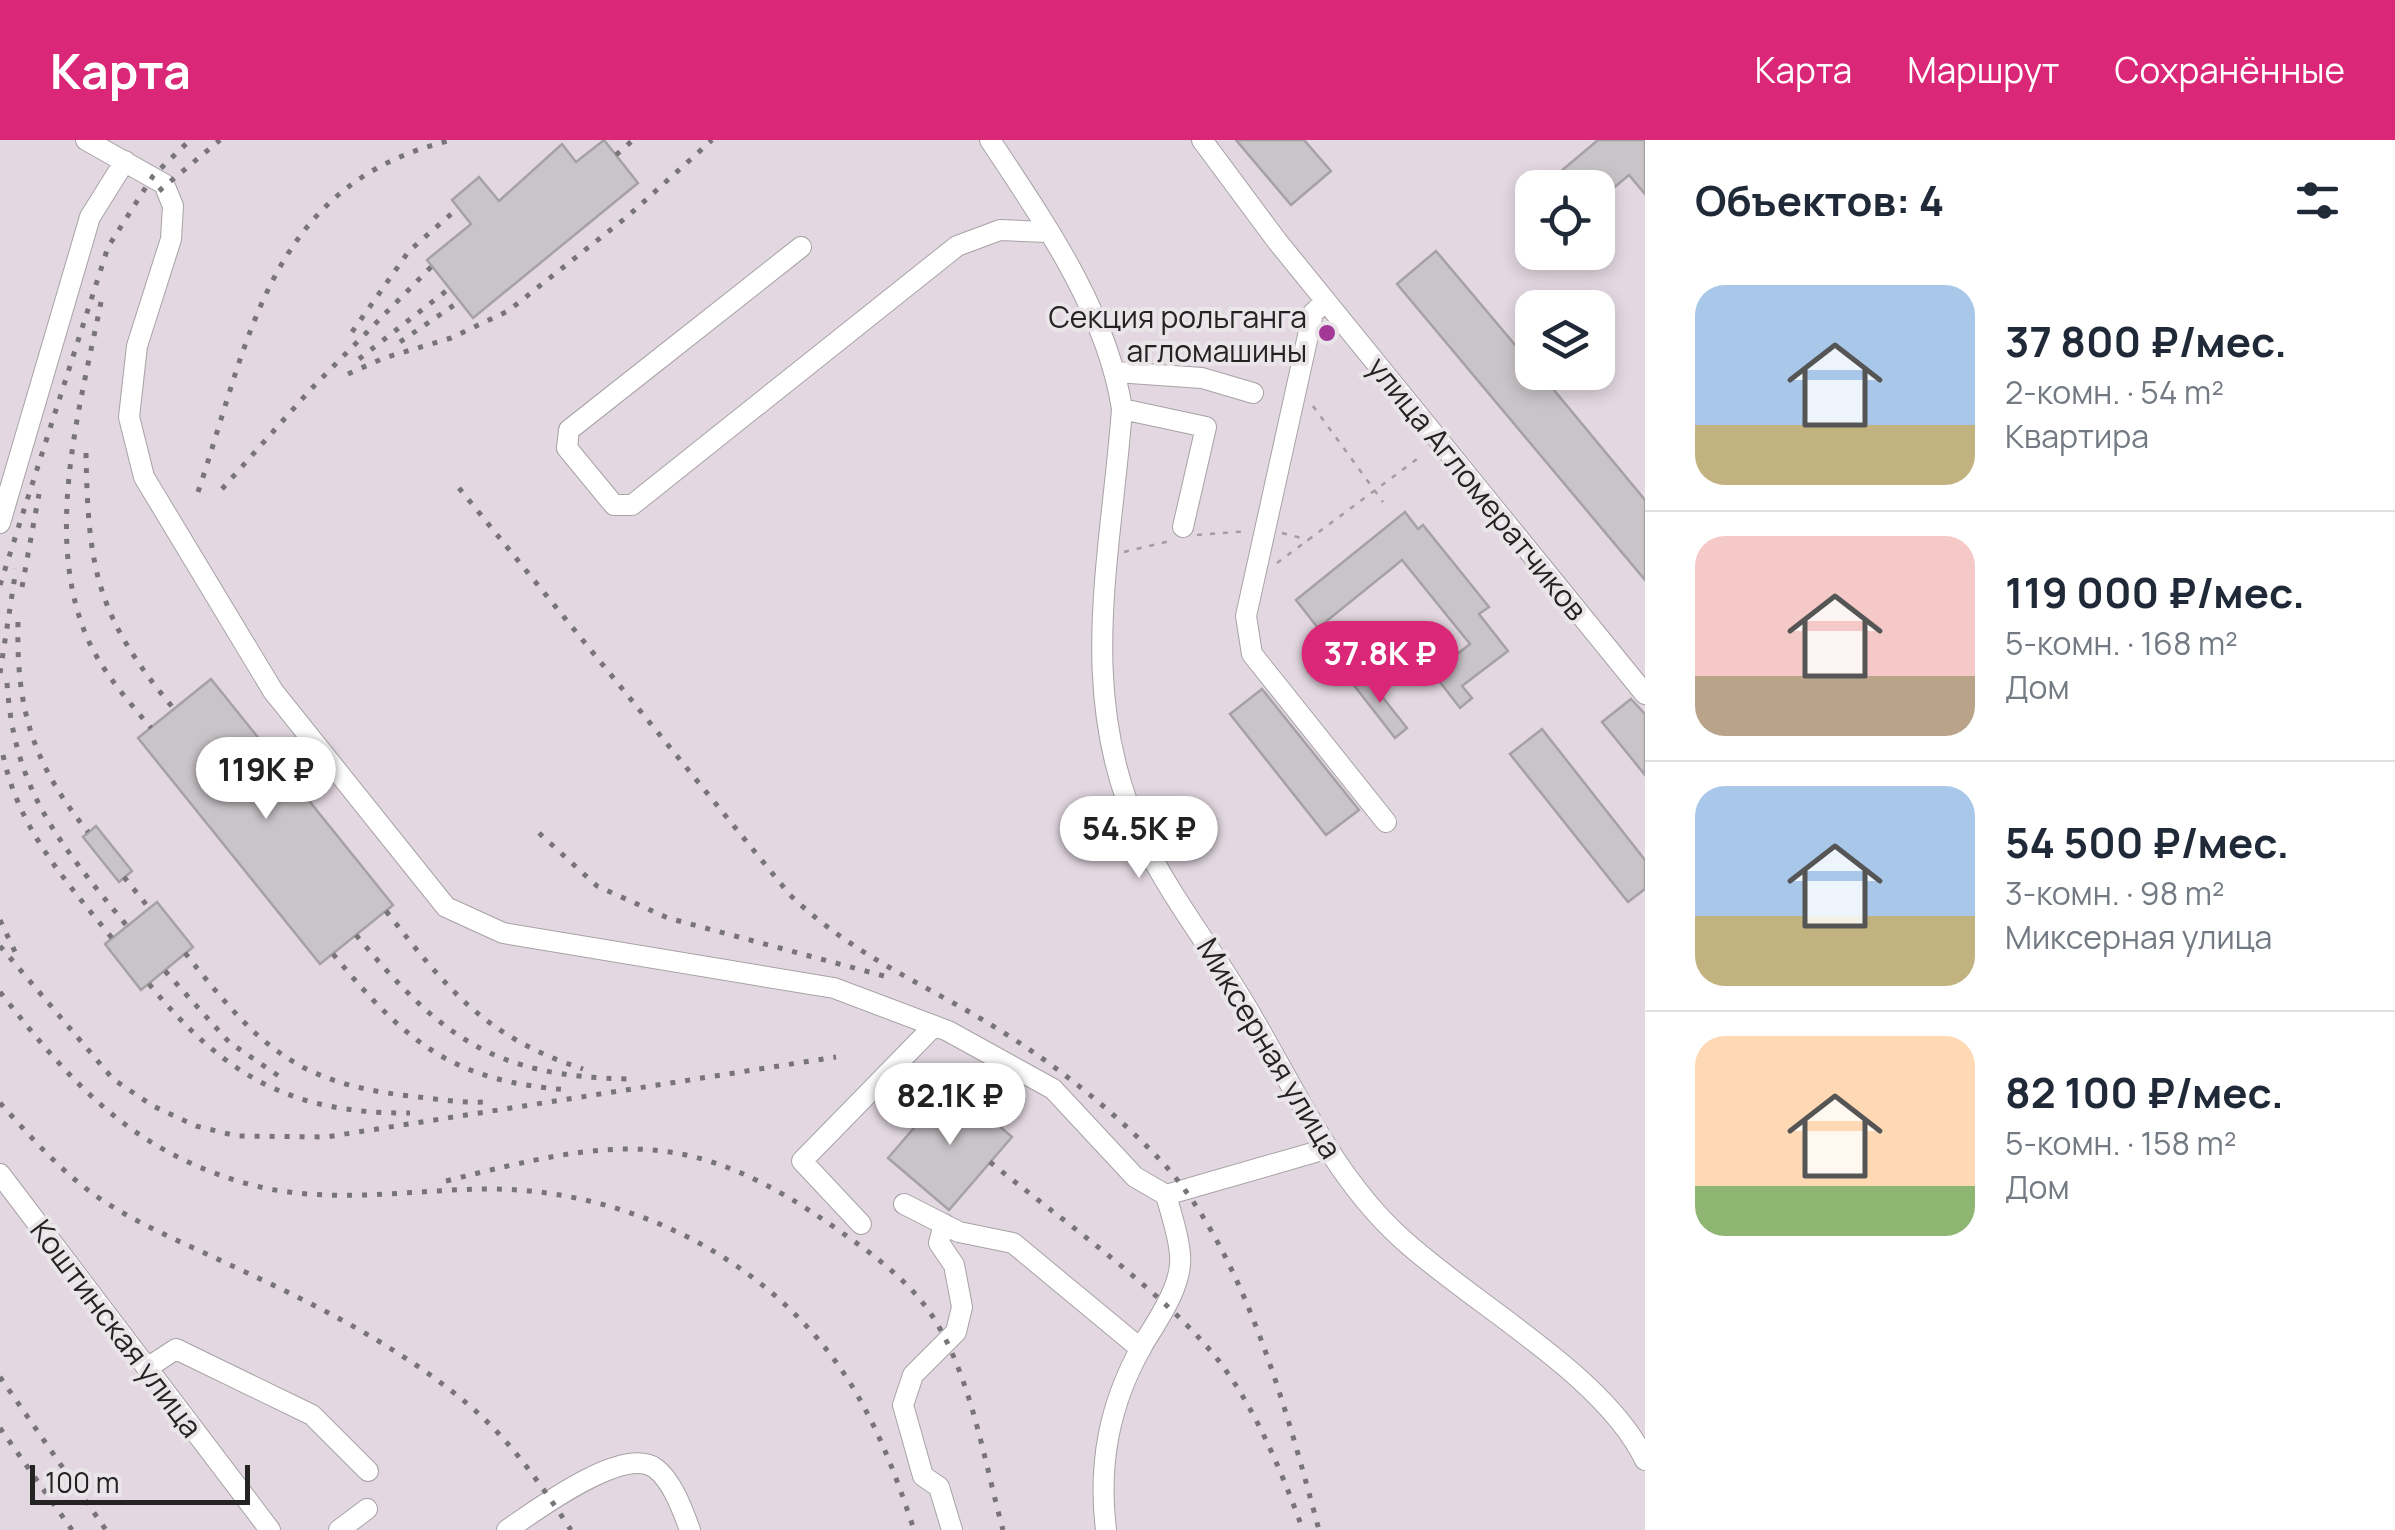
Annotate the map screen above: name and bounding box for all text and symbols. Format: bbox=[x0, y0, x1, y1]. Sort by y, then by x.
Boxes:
text: Карта bbox=[50, 38, 191, 103]
text: Карта bbox=[1755, 46, 1852, 94]
text: Маршрут bbox=[1907, 46, 2060, 94]
text: Сохранённые bbox=[2115, 46, 2345, 94]
map controls bbox=[1515, 170, 1615, 390]
button: locate bbox=[1515, 170, 1615, 270]
text: Объектов: 4 bbox=[1695, 171, 1944, 229]
icon: filters bbox=[2290, 173, 2345, 228]
button: layers bbox=[1515, 290, 1615, 390]
place label: Секция рольганга агломашины bbox=[1048, 296, 1307, 371]
text: 37 800 ₽/мес. bbox=[2005, 312, 2287, 370]
marker: Секция рольганга агломашины bbox=[1316, 322, 1338, 344]
icon: home bbox=[1775, 325, 1895, 445]
street label: улица Агломератчиков bbox=[1359, 348, 1597, 628]
text: 2-комн. · 54 m² bbox=[2005, 370, 2224, 414]
text: Квартира bbox=[2005, 414, 2149, 458]
text: 119 000 ₽/мес. bbox=[2005, 563, 2305, 621]
icon: home bbox=[1775, 576, 1895, 696]
pin: 37.8K ₽ bbox=[1288, 621, 1472, 706]
text: 5-комн. · 168 m² bbox=[2005, 621, 2238, 665]
text: 37.8K ₽ bbox=[1324, 631, 1436, 675]
text: Дом bbox=[2005, 665, 2070, 709]
pin: 119K ₽ bbox=[185, 737, 347, 822]
text: 119K ₽ bbox=[218, 747, 314, 791]
pin: 54.5K ₽ bbox=[1047, 796, 1231, 881]
text: 54.5K ₽ bbox=[1082, 806, 1196, 850]
text: 54 500 ₽/мес. bbox=[2005, 813, 2289, 871]
icon: home bbox=[1775, 826, 1895, 946]
text: 3-комн. · 98 m² bbox=[2005, 871, 2225, 915]
text: Миксерная улица bbox=[2005, 915, 2272, 959]
street label: Миксерная улица bbox=[1188, 930, 1352, 1166]
pin: 82.1K ₽ bbox=[858, 1063, 1042, 1148]
text: 82 100 ₽/мес. bbox=[2005, 1063, 2284, 1121]
text: 82.1K ₽ bbox=[897, 1073, 1003, 1117]
icon: home bbox=[1775, 1076, 1895, 1196]
text: 5-комн. · 158 m² bbox=[2005, 1121, 2236, 1165]
text: Дом bbox=[2005, 1165, 2070, 1209]
street label: Коштинская улица bbox=[22, 1211, 212, 1445]
scale bar bbox=[30, 1460, 250, 1504]
text: 100 m bbox=[45, 1463, 119, 1501]

